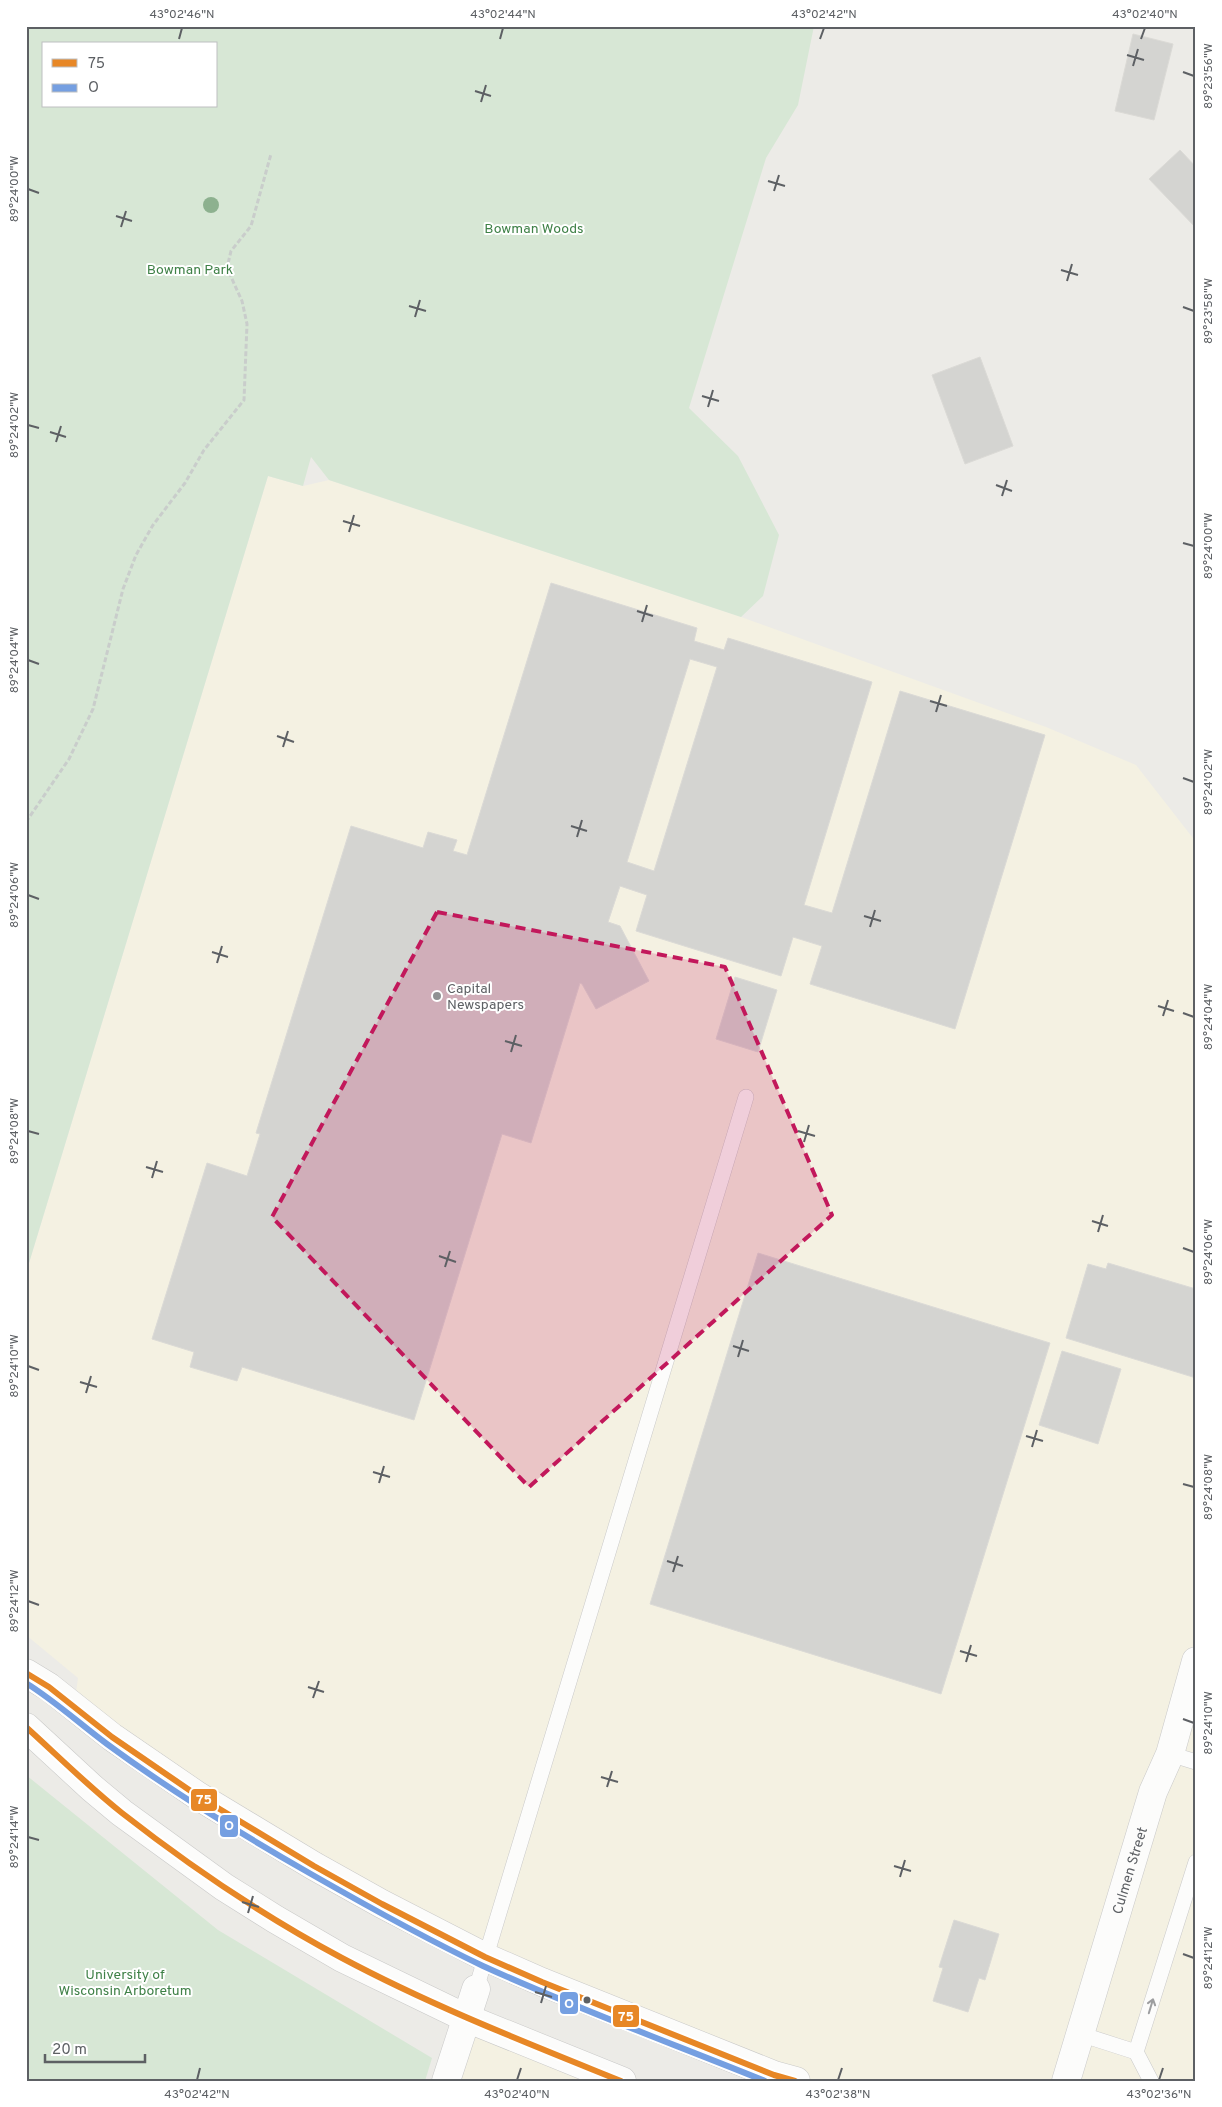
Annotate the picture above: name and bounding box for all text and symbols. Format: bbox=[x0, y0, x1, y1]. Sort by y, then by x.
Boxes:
text: 43°02'46"N bbox=[149, 7, 215, 23]
text: 43°02'44"N bbox=[470, 7, 536, 23]
text: 43°02'42"N bbox=[791, 7, 857, 23]
text: 43°02'40"N bbox=[1112, 7, 1178, 23]
legend bbox=[42, 42, 218, 108]
text: 89°23'56"W bbox=[1201, 43, 1217, 109]
text: 75 bbox=[88, 55, 105, 74]
text: O bbox=[88, 79, 99, 98]
text: 89°24'00"W bbox=[7, 156, 23, 222]
park label: Bowman Woods bbox=[484, 221, 584, 238]
park label: Bowman Park bbox=[147, 262, 233, 279]
text: 89°23'58"W bbox=[1201, 278, 1217, 344]
text: 89°24'02"W bbox=[7, 392, 23, 458]
text: 89°24'00"W bbox=[1201, 513, 1217, 579]
text: 89°24'04"W bbox=[7, 627, 23, 693]
text: 89°24'02"W bbox=[1201, 749, 1217, 815]
text: 89°24'06"W bbox=[7, 862, 23, 928]
place label: Capital Newspapers bbox=[447, 981, 524, 1014]
text: 89°24'04"W bbox=[1201, 984, 1217, 1050]
marker: Capital Newspapers bbox=[431, 990, 443, 1002]
text: 89°24'08"W bbox=[7, 1098, 23, 1164]
text: 89°24'06"W bbox=[1201, 1219, 1217, 1285]
text: 89°24'10"W bbox=[7, 1334, 23, 1398]
text: 89°24'08"W bbox=[1201, 1454, 1217, 1520]
text: 89°24'12"W bbox=[7, 1569, 23, 1633]
text: 89°24'10"W bbox=[1201, 1691, 1217, 1755]
line badge: 75 bbox=[190, 1788, 218, 1812]
text: 75 bbox=[196, 1792, 212, 1809]
text: 89°24'14"W bbox=[7, 1805, 23, 1869]
line badge: O bbox=[219, 1814, 239, 1838]
text: O bbox=[224, 1818, 234, 1835]
street label: Culmen Street bbox=[1110, 1825, 1152, 1916]
text: 89°24'12"W bbox=[1201, 1926, 1217, 1990]
park label: University of Wisconsin Arboretum bbox=[58, 1967, 192, 2000]
line badge: O bbox=[559, 1991, 579, 2015]
unlabelled marker bbox=[582, 1995, 592, 2005]
text: O bbox=[564, 1996, 574, 2013]
one-way arrow bbox=[1147, 1998, 1156, 2014]
line badge: 75 bbox=[612, 2004, 640, 2028]
text: 75 bbox=[618, 2009, 634, 2026]
scale bar bbox=[45, 2032, 145, 2064]
text: 20 m bbox=[52, 2041, 87, 2060]
text: 43°02'42"N bbox=[164, 2087, 230, 2103]
text: 43°02'40"N bbox=[484, 2087, 550, 2103]
text: 43°02'38"N bbox=[805, 2087, 871, 2103]
text: 43°02'36"N bbox=[1127, 2087, 1191, 2103]

